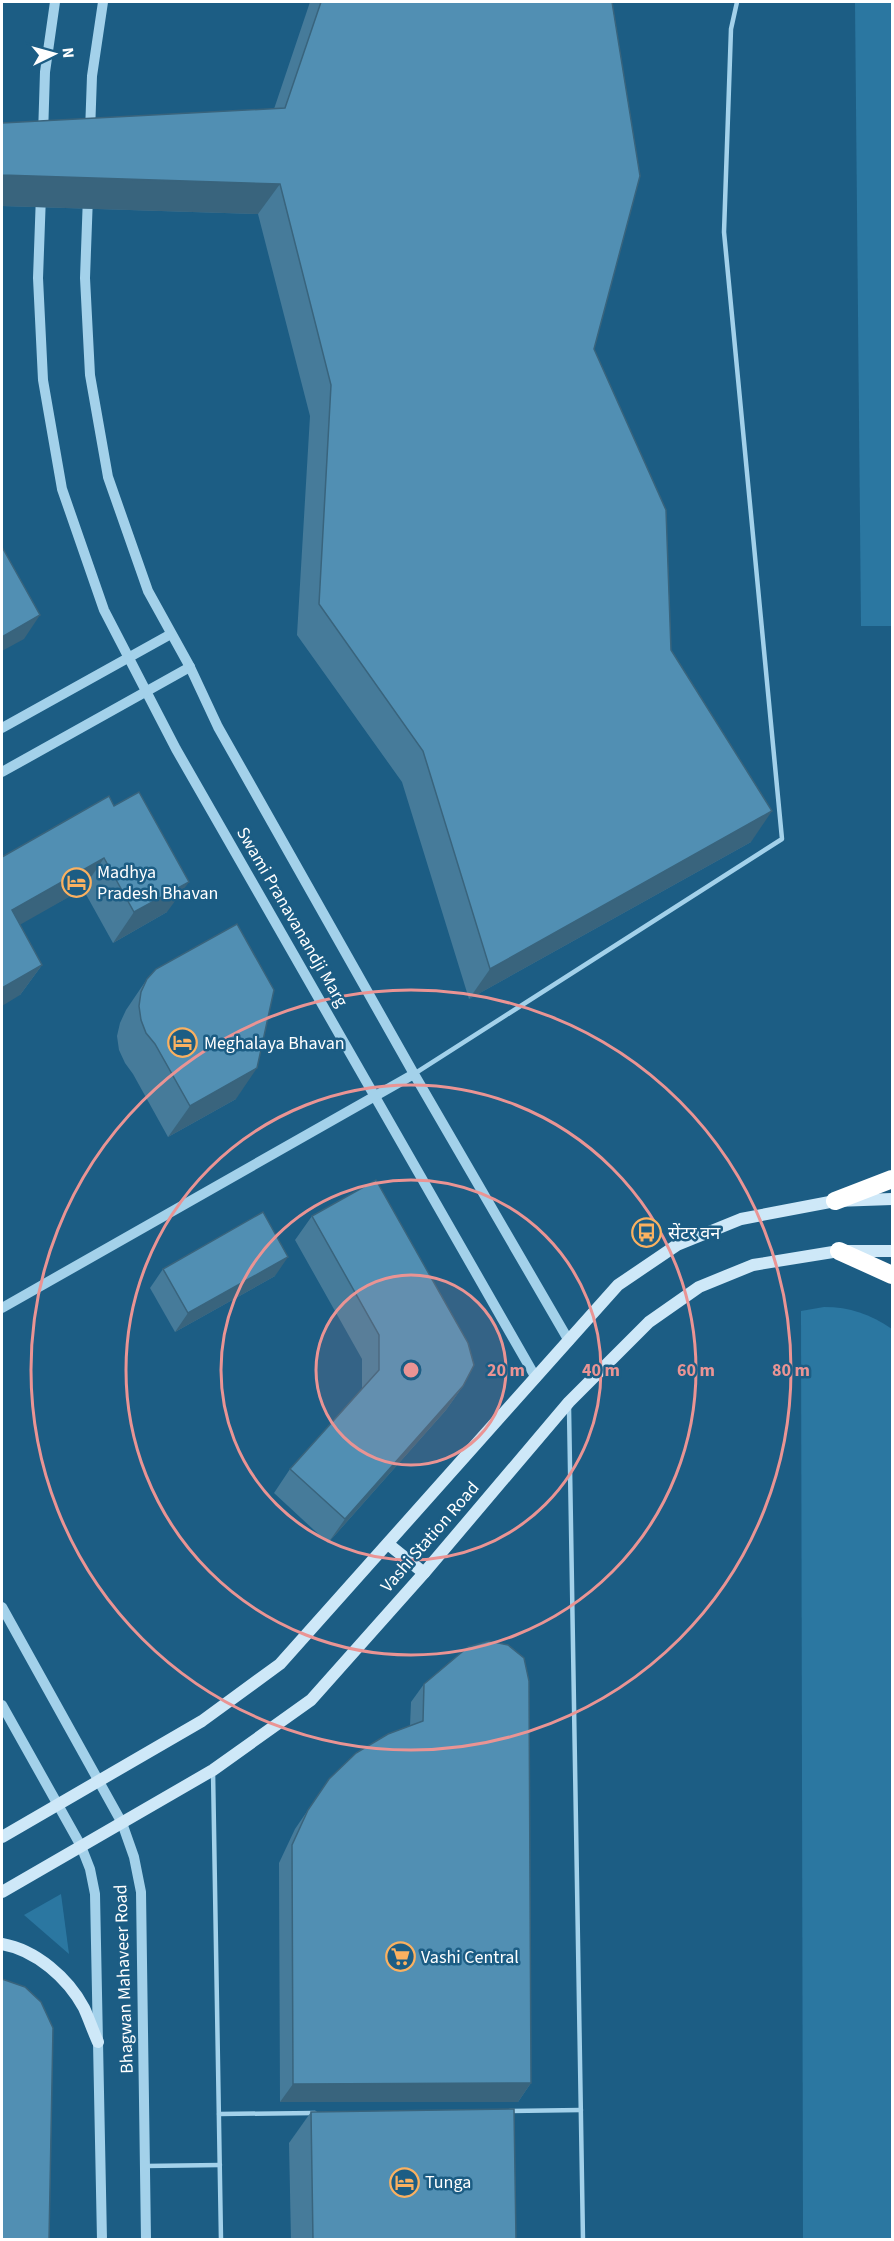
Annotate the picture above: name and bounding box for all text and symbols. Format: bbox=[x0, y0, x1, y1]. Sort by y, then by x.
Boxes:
north arrow bbox=[24, 24, 84, 84]
text: N bbox=[57, 47, 79, 59]
street label: Swami Pranavanandji Marg bbox=[230, 822, 354, 1012]
place label: Madhya Pradesh Bhavan bbox=[97, 860, 218, 906]
hotel icon: Madhya Pradesh Bhavan bbox=[60, 866, 92, 898]
hotel icon: Meghalaya Bhavan bbox=[167, 1027, 199, 1059]
place label: Meghalaya Bhavan bbox=[204, 1031, 345, 1056]
bus stop icon: सेंटर वन bbox=[631, 1217, 663, 1249]
place label: सेंटर वन bbox=[668, 1221, 721, 1246]
text: 20 m bbox=[487, 1358, 525, 1383]
text: 40 m bbox=[582, 1358, 620, 1383]
text: 60 m bbox=[677, 1358, 715, 1383]
text: 80 m bbox=[772, 1358, 810, 1383]
centre of rings bbox=[401, 1360, 421, 1380]
street label: Vashi Station Road bbox=[375, 1476, 485, 1598]
street label: Bhagwan Mahaveer Road bbox=[108, 1884, 140, 2074]
supermarket icon: Vashi Central bbox=[384, 1941, 416, 1973]
place label: Vashi Central bbox=[421, 1945, 519, 1970]
hotel icon: Tunga bbox=[388, 2166, 420, 2198]
place label: Tunga bbox=[425, 2170, 471, 2195]

